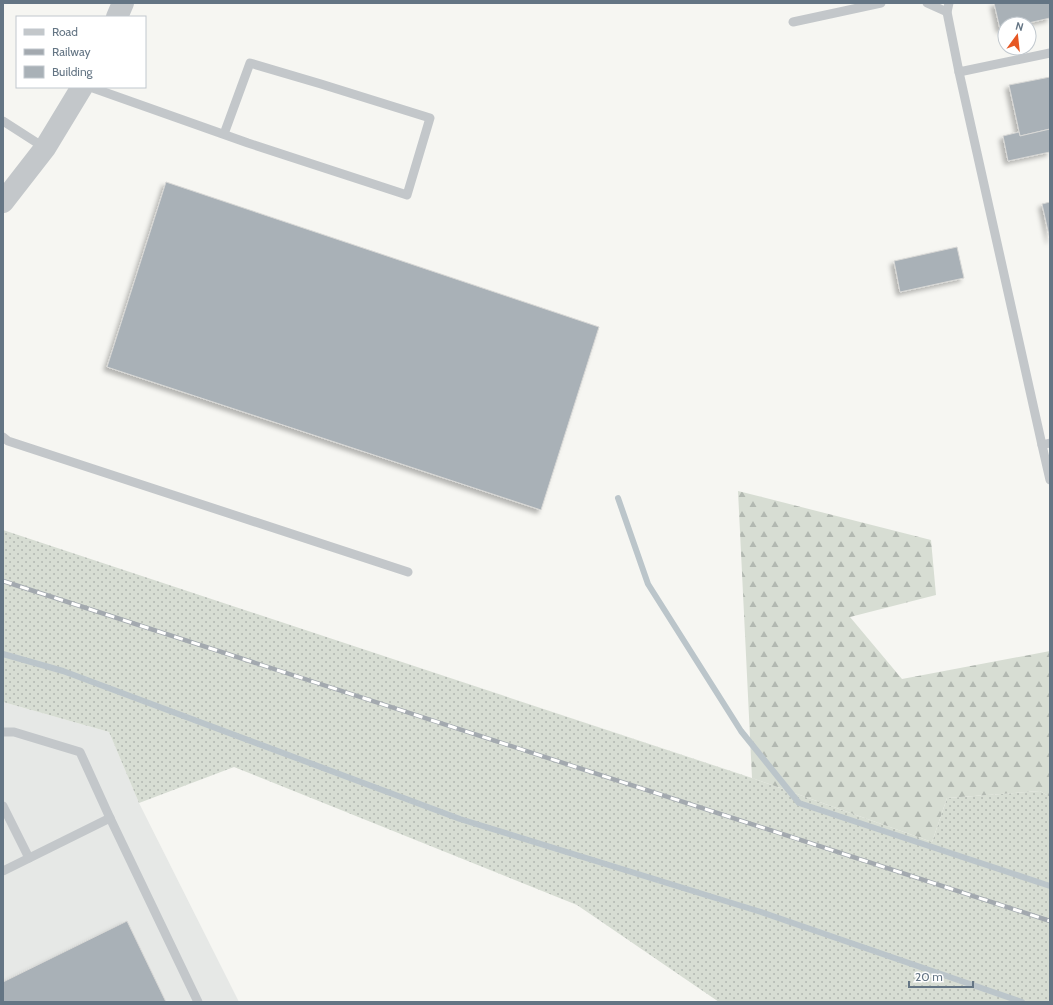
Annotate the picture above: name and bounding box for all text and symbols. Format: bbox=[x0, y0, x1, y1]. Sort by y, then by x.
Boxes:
legend bbox=[16, 16, 146, 88]
north arrow bbox=[997, 16, 1037, 56]
text: N bbox=[1014, 19, 1025, 34]
text: Road bbox=[52, 24, 78, 39]
text: Railway bbox=[52, 44, 90, 59]
text: Building bbox=[52, 64, 94, 79]
scale bar bbox=[909, 963, 973, 989]
text: 20 m bbox=[915, 969, 943, 984]

